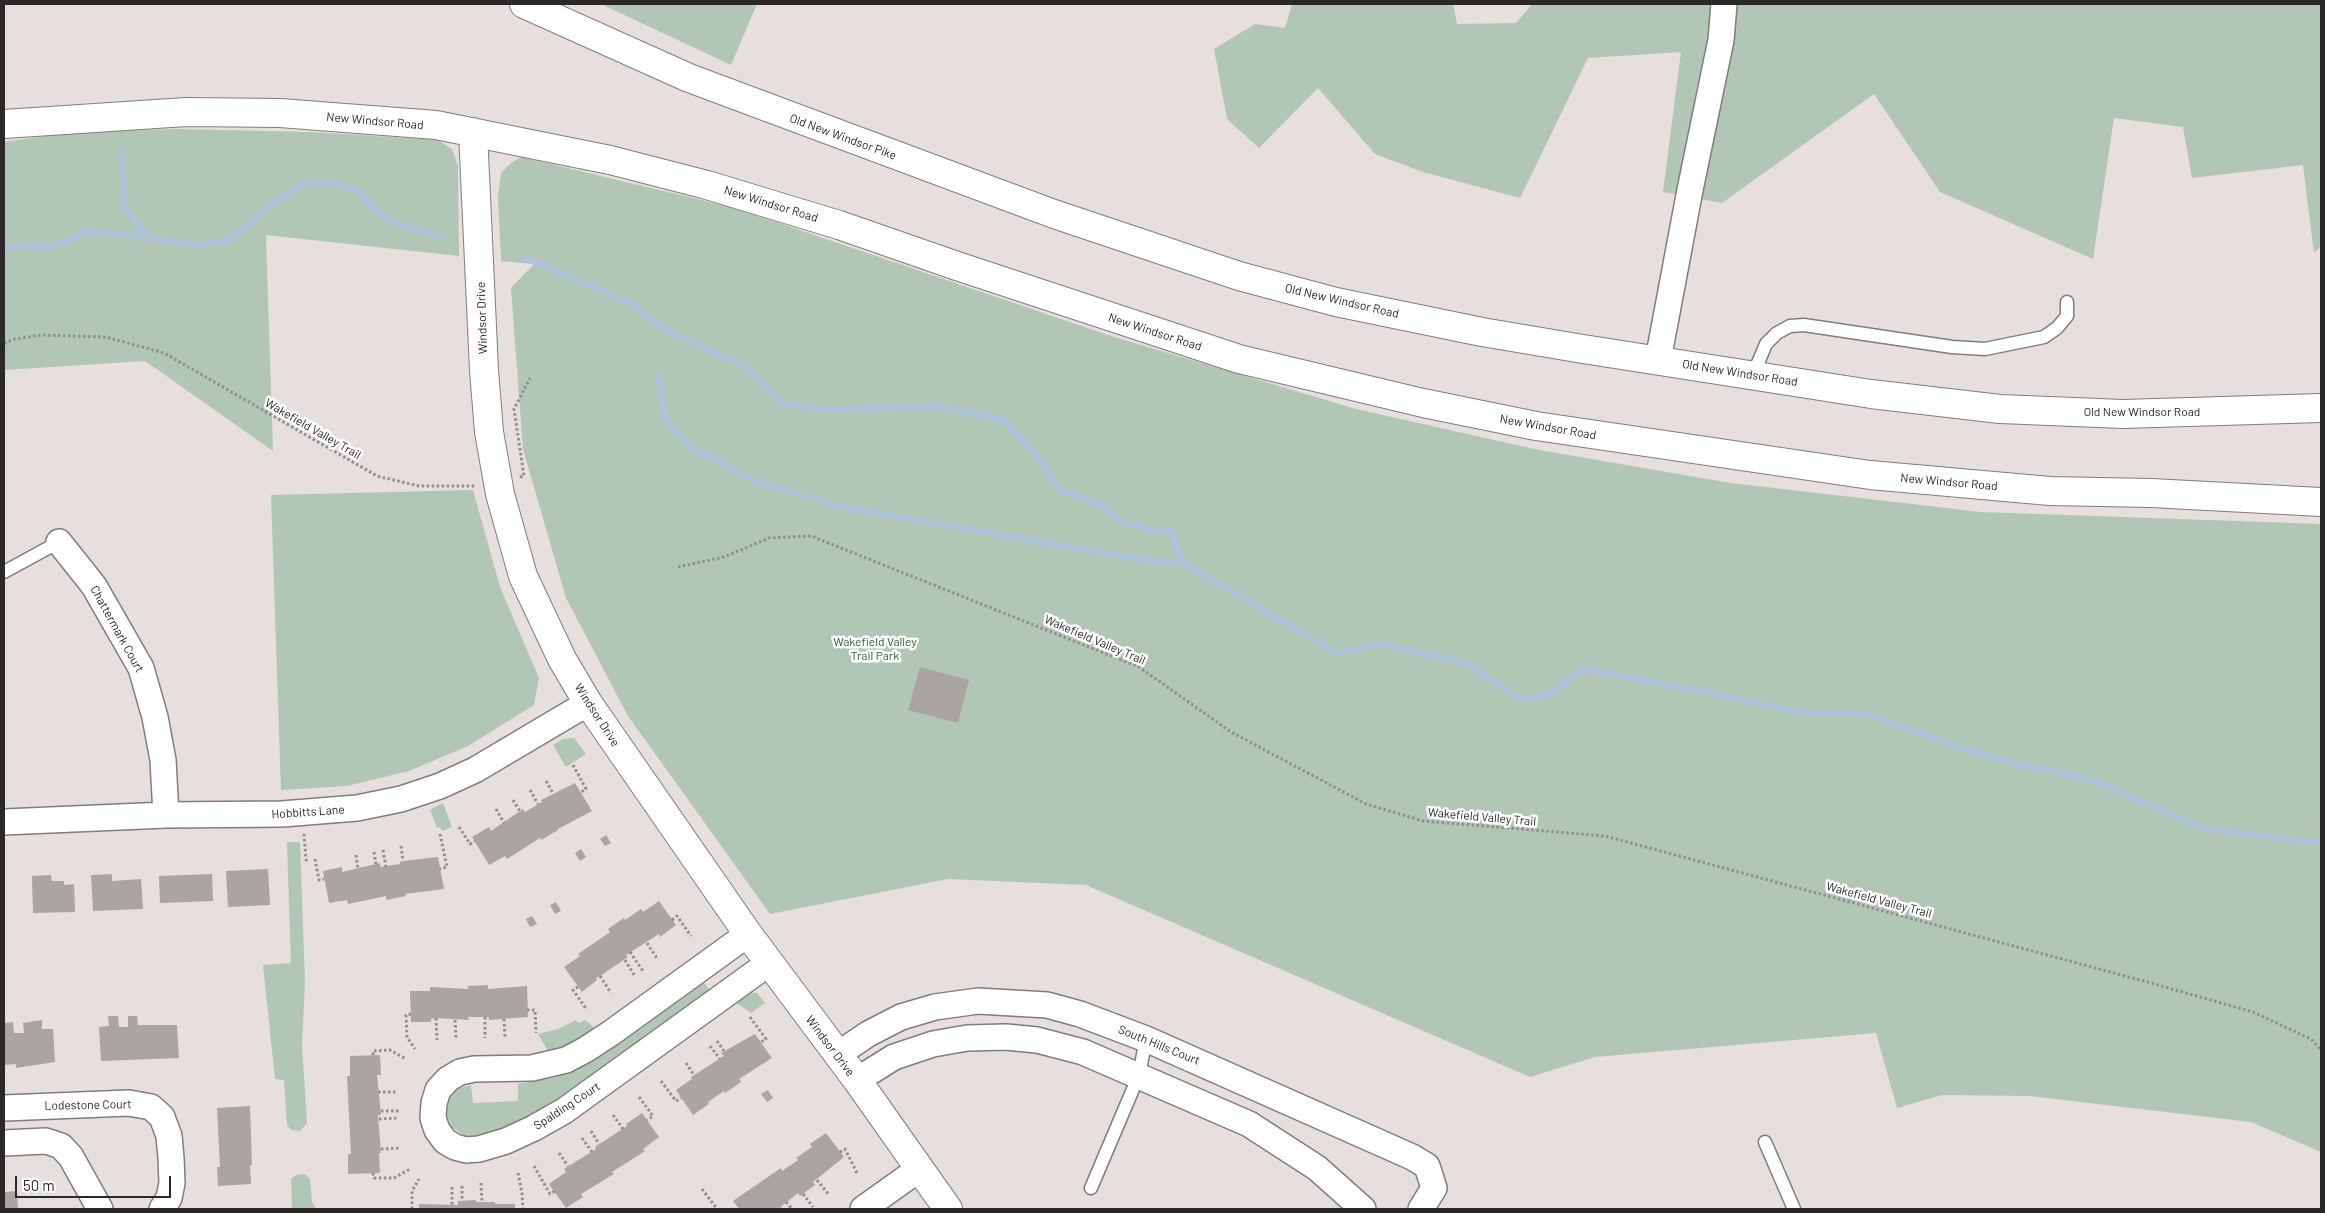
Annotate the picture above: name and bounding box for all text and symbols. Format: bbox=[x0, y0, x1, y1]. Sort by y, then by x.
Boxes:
street label: New Windsor Road bbox=[326, 110, 424, 132]
street label: Old New Windsor Pike bbox=[788, 111, 898, 163]
street label: New Windsor Road bbox=[722, 183, 820, 225]
street label: Old New Windsor Road bbox=[1284, 281, 1400, 321]
street label: Windsor Drive bbox=[474, 282, 490, 354]
street label: New Windsor Road bbox=[1106, 310, 1204, 354]
street label: Old New Windsor Road bbox=[1681, 357, 1799, 389]
street label: Wakefield Valley Trail bbox=[262, 396, 364, 462]
street label: Old New Windsor Road bbox=[2084, 405, 2200, 419]
street label: New Windsor Road bbox=[1499, 411, 1597, 443]
street label: New Windsor Road bbox=[1900, 471, 1998, 493]
street label: Chattermark Court bbox=[87, 583, 147, 675]
street label: Wakefield Valley Trail bbox=[1042, 612, 1148, 668]
park label: Wakefield Valley Trail Park bbox=[833, 635, 917, 663]
street label: Windsor Drive bbox=[571, 681, 623, 749]
street label: Hobbitts Lane bbox=[271, 802, 345, 822]
street label: Wakefield Valley Trail bbox=[1427, 805, 1537, 829]
street label: Wakefield Valley Trail bbox=[1825, 879, 1933, 921]
street label: Windsor Drive bbox=[802, 1013, 858, 1079]
street label: South Hills Court bbox=[1116, 1022, 1202, 1068]
street label: Spalding Court bbox=[531, 1079, 603, 1133]
street label: Lodestone Court bbox=[44, 1097, 132, 1113]
scale bar bbox=[18, 1166, 174, 1198]
text: 50 m bbox=[23, 1176, 55, 1194]

